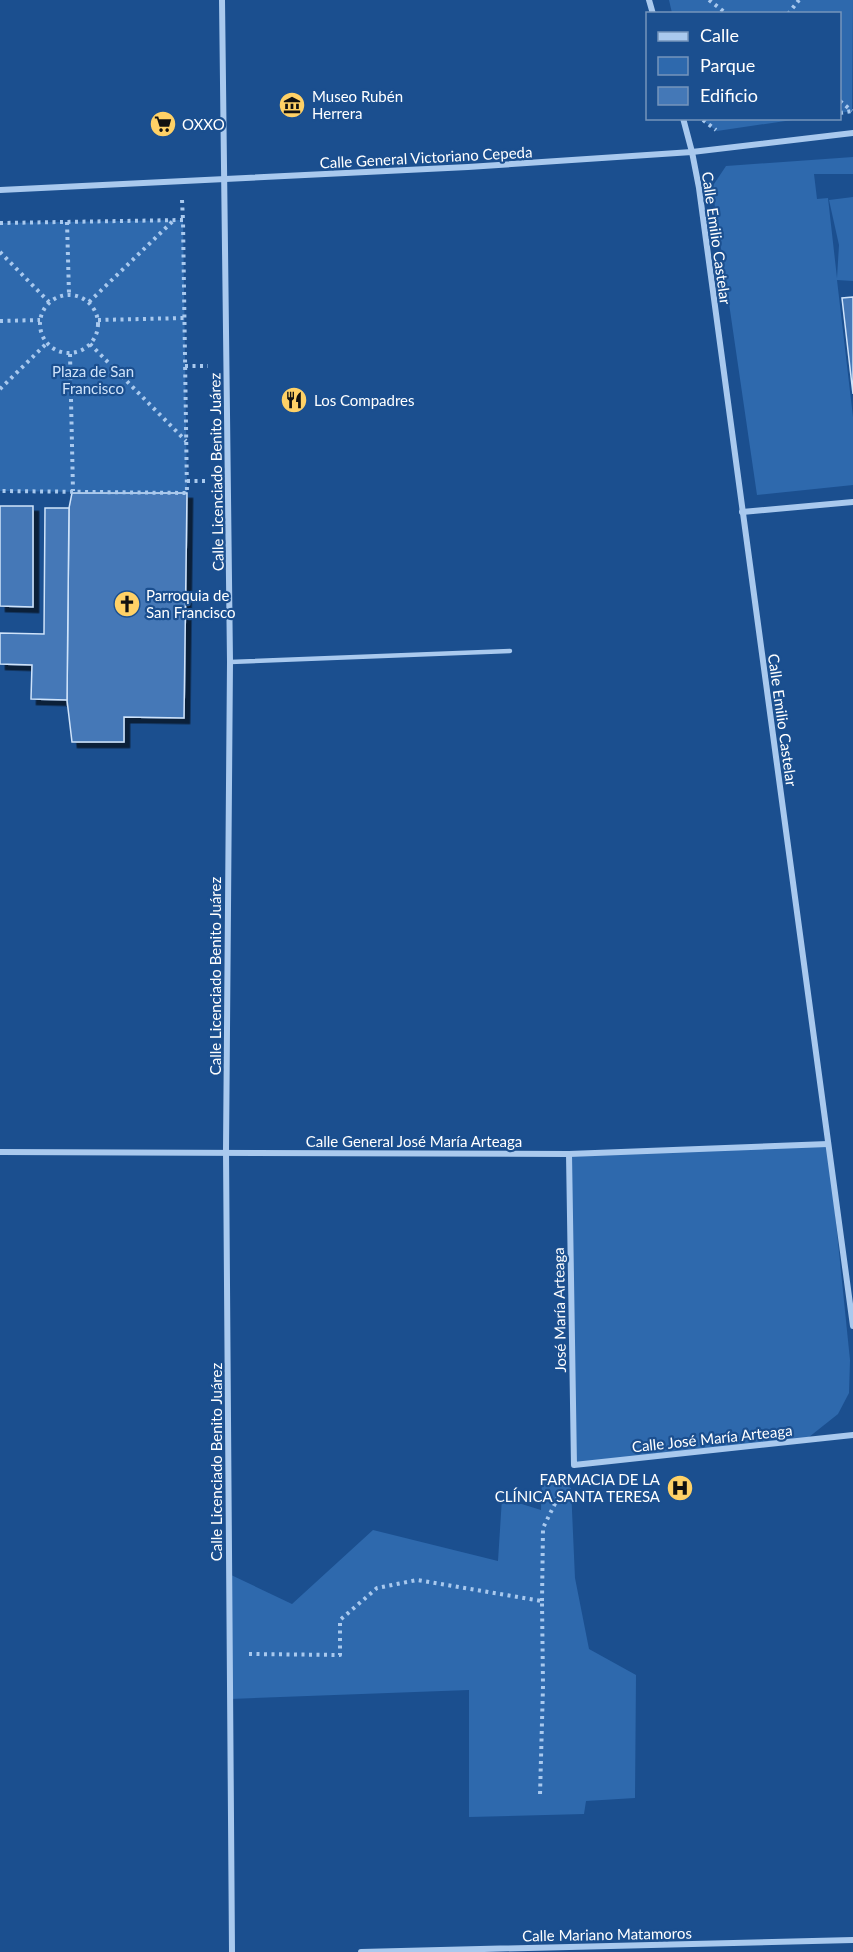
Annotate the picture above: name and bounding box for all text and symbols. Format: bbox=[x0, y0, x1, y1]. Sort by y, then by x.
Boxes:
legend bbox=[646, 12, 841, 120]
text: Calle bbox=[700, 24, 739, 46]
text: Parque bbox=[700, 54, 755, 76]
text: Edificio bbox=[700, 84, 758, 106]
place label: Museo Rubén Herrera bbox=[312, 87, 403, 122]
museum icon: Museo Rubén Herrera bbox=[277, 90, 307, 120]
supermarket icon: OXXO bbox=[148, 109, 178, 139]
place label: OXXO bbox=[182, 115, 225, 133]
street label: Calle General Victoriano Cepeda bbox=[319, 142, 533, 172]
street label: Calle Emilio Castelar bbox=[699, 170, 735, 306]
park label: Plaza de San Francisco bbox=[52, 362, 134, 397]
street label: Calle Licenciado Benito Juárez bbox=[205, 372, 227, 571]
restaurant icon: Los Compadres bbox=[279, 385, 309, 415]
place label: Los Compadres bbox=[314, 391, 415, 409]
place label: Parroquia de San Francisco bbox=[146, 586, 236, 621]
church icon: Parroquia de San Francisco bbox=[112, 589, 142, 619]
street label: Calle Emilio Castelar bbox=[765, 652, 801, 788]
street label: Calle Licenciado Benito Juárez bbox=[206, 877, 224, 1075]
street label: Calle General José María Arteaga bbox=[306, 1132, 522, 1150]
street label: José María Arteaga bbox=[549, 1247, 569, 1373]
street label: Calle Licenciado Benito Juárez bbox=[207, 1363, 225, 1561]
street label: Calle José María Arteaga bbox=[631, 1421, 793, 1455]
place label: FARMACIA DE LA CLÍNICA SANTA TERESA bbox=[495, 1470, 661, 1505]
hospital icon: FARMACIA DE LA CLÍNICA SANTA TERESA bbox=[665, 1473, 695, 1503]
street label: Calle Mariano Matamoros bbox=[522, 1924, 692, 1944]

